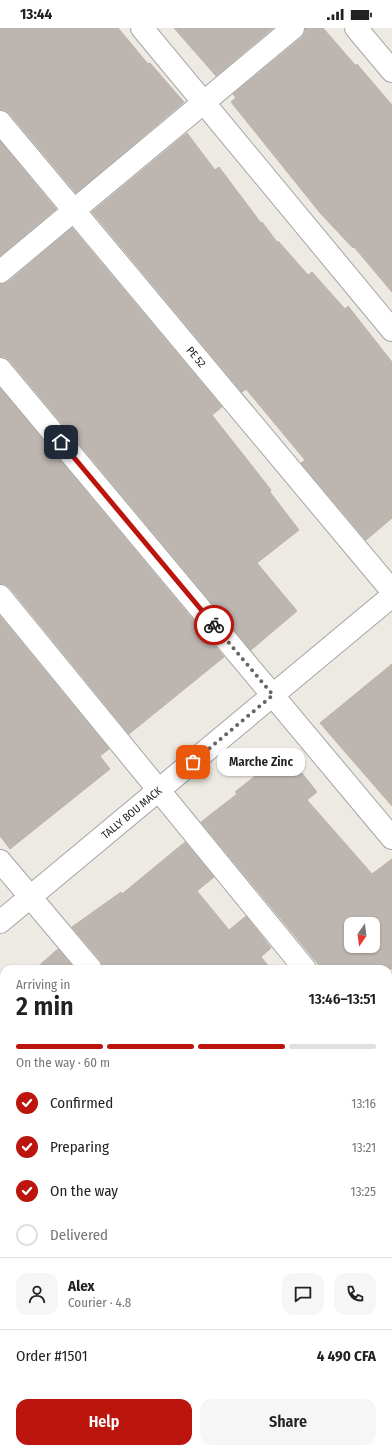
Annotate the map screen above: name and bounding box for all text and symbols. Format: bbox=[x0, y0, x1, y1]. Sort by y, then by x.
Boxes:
text: 13:44 bbox=[20, 5, 52, 23]
street label: PE 52 bbox=[184, 344, 209, 370]
pin bbox=[44, 425, 78, 459]
icon: home bbox=[50, 431, 72, 453]
courier bbox=[194, 605, 234, 645]
icon: bike bbox=[203, 614, 225, 636]
pin bbox=[176, 745, 210, 779]
callout: Marche Zinc bbox=[217, 748, 305, 776]
icon: bag bbox=[182, 751, 204, 773]
text: Marche Zinc bbox=[229, 754, 293, 769]
street label: TALLY BOU MACK bbox=[99, 784, 164, 841]
north arrow bbox=[344, 917, 380, 953]
map controls bbox=[344, 917, 380, 953]
text: Arriving in bbox=[16, 977, 70, 992]
text: 13:46–13:51 bbox=[309, 990, 376, 1008]
text: 2 min bbox=[16, 991, 74, 1022]
text: On the way · 60 m bbox=[16, 1055, 110, 1070]
icon: check bbox=[16, 1092, 38, 1114]
text: Confirmed bbox=[50, 1094, 113, 1112]
text: 13:16 bbox=[351, 1096, 376, 1111]
icon: check bbox=[16, 1136, 38, 1158]
text: Preparing bbox=[50, 1138, 109, 1156]
text: 13:21 bbox=[352, 1140, 376, 1155]
icon: check bbox=[16, 1180, 38, 1202]
text: On the way bbox=[50, 1182, 118, 1200]
text: 13:25 bbox=[351, 1184, 376, 1199]
text: Delivered bbox=[50, 1226, 108, 1244]
button: person bbox=[16, 1273, 58, 1315]
button: chat bbox=[282, 1273, 324, 1315]
button: phone bbox=[334, 1273, 376, 1315]
text: Alex bbox=[68, 1277, 95, 1295]
text: Courier · 4.8 bbox=[68, 1295, 131, 1310]
text: Order #1501 bbox=[16, 1347, 88, 1365]
text: 4 490 CFA bbox=[317, 1347, 376, 1365]
button: Help bbox=[16, 1399, 192, 1445]
button: Share bbox=[200, 1399, 376, 1445]

